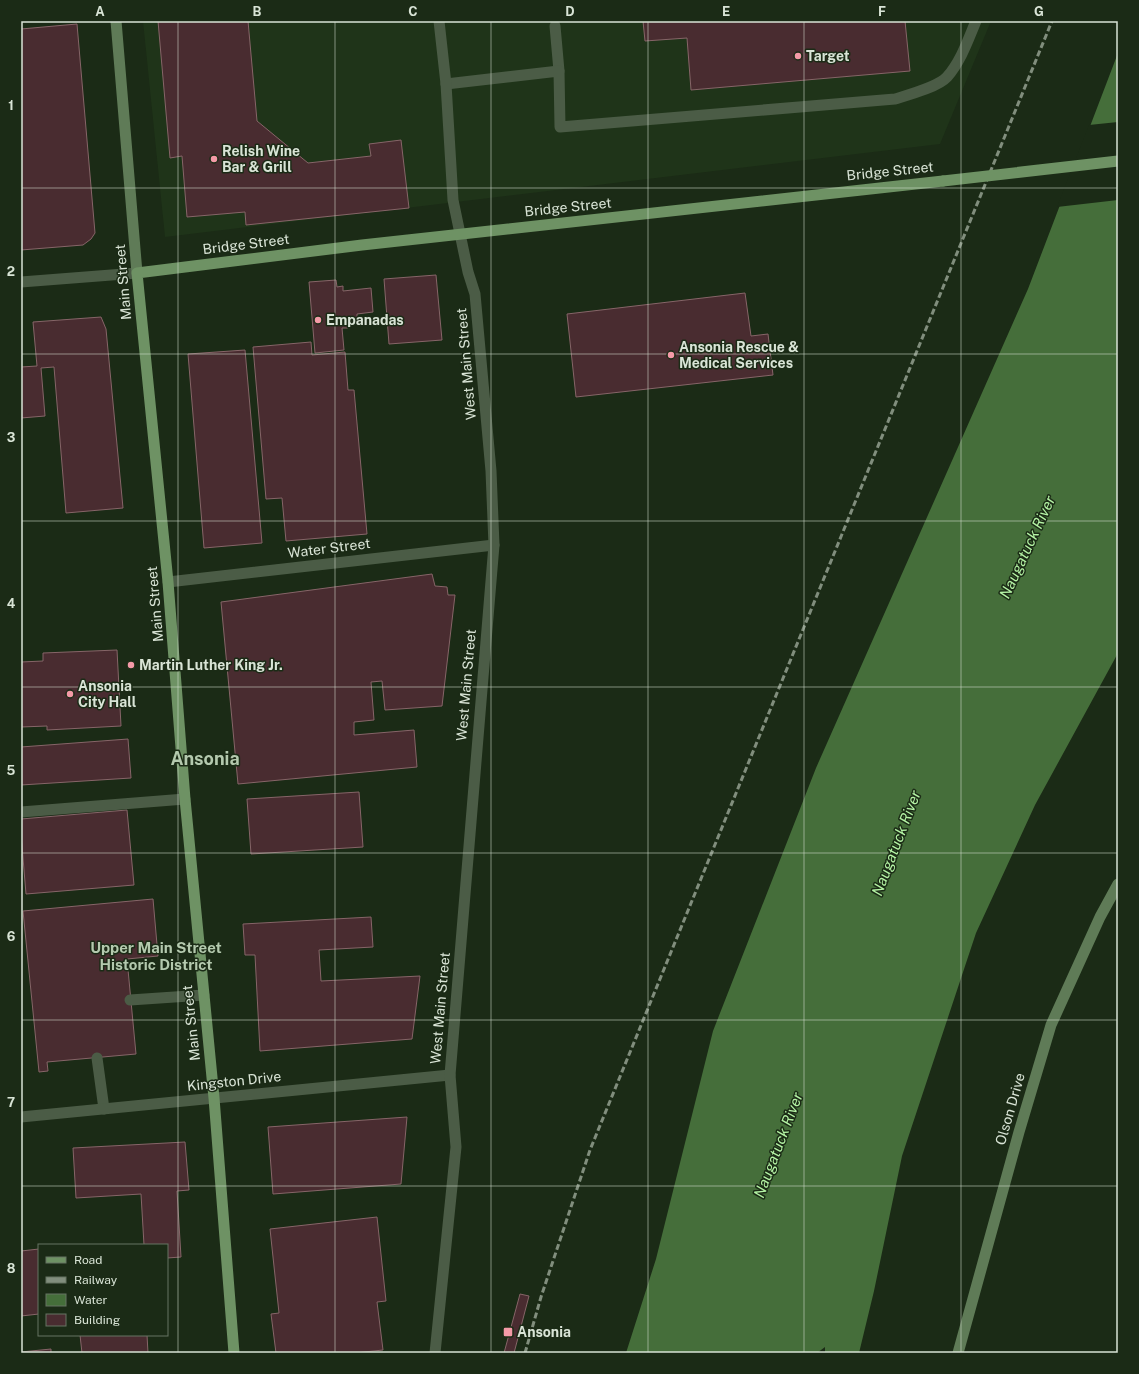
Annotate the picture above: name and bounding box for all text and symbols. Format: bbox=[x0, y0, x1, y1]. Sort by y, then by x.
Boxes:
text: A bbox=[95, 4, 105, 19]
text: B bbox=[253, 4, 262, 19]
text: C bbox=[408, 4, 418, 19]
text: D bbox=[565, 4, 575, 19]
text: E bbox=[722, 4, 730, 19]
text: F bbox=[878, 4, 886, 19]
text: G bbox=[1034, 4, 1044, 19]
place label: Target bbox=[806, 48, 850, 64]
marker: Target bbox=[793, 51, 803, 61]
text: 1 bbox=[8, 98, 14, 113]
place label: Relish Wine Bar & Grill bbox=[222, 143, 300, 175]
marker: Relish Wine Bar & Grill bbox=[209, 154, 219, 164]
street label: Bridge Street bbox=[846, 158, 934, 184]
street label: Bridge Street bbox=[524, 194, 612, 220]
street label: Bridge Street bbox=[202, 231, 290, 257]
street label: Main Street bbox=[112, 243, 134, 321]
text: 2 bbox=[7, 264, 15, 279]
street label: West Main Street bbox=[453, 307, 479, 421]
place label: Empanadas bbox=[326, 312, 404, 328]
marker: Empanadas bbox=[313, 315, 323, 325]
place label: Ansonia Rescue & Medical Services bbox=[679, 339, 799, 371]
marker: Ansonia Rescue & Medical Services bbox=[666, 350, 676, 360]
text: 3 bbox=[7, 430, 16, 445]
water label: Naugatuck River bbox=[996, 493, 1058, 601]
street label: Water Street bbox=[287, 535, 371, 561]
street label: Main Street bbox=[144, 565, 166, 643]
text: 4 bbox=[7, 596, 16, 611]
street label: West Main Street bbox=[453, 628, 479, 742]
place label: Martin Luther King Jr. bbox=[139, 657, 283, 673]
marker: Martin Luther King Jr. bbox=[126, 660, 136, 670]
place label: Ansonia City Hall bbox=[78, 678, 137, 710]
marker: Ansonia City Hall bbox=[65, 689, 75, 699]
district label: Ansonia bbox=[170, 748, 240, 769]
text: 5 bbox=[7, 763, 16, 778]
water label: Naugatuck River bbox=[868, 788, 924, 898]
text: 6 bbox=[7, 929, 16, 944]
district label: Upper Main Street Historic District bbox=[90, 939, 222, 973]
street label: West Main Street bbox=[427, 951, 453, 1065]
street label: Main Street bbox=[179, 984, 203, 1062]
street label: Kingston Drive bbox=[186, 1068, 282, 1094]
street label: Olson Drive bbox=[992, 1071, 1028, 1147]
water label: Naugatuck River bbox=[750, 1090, 806, 1200]
text: 7 bbox=[7, 1095, 15, 1110]
legend bbox=[38, 1244, 168, 1336]
text: Road bbox=[74, 1253, 102, 1267]
text: 8 bbox=[7, 1261, 16, 1276]
text: Railway bbox=[74, 1273, 118, 1287]
text: Water bbox=[74, 1293, 108, 1307]
text: Building bbox=[74, 1313, 120, 1327]
place label: Ansonia bbox=[517, 1324, 571, 1340]
marker: Ansonia bbox=[502, 1326, 514, 1338]

